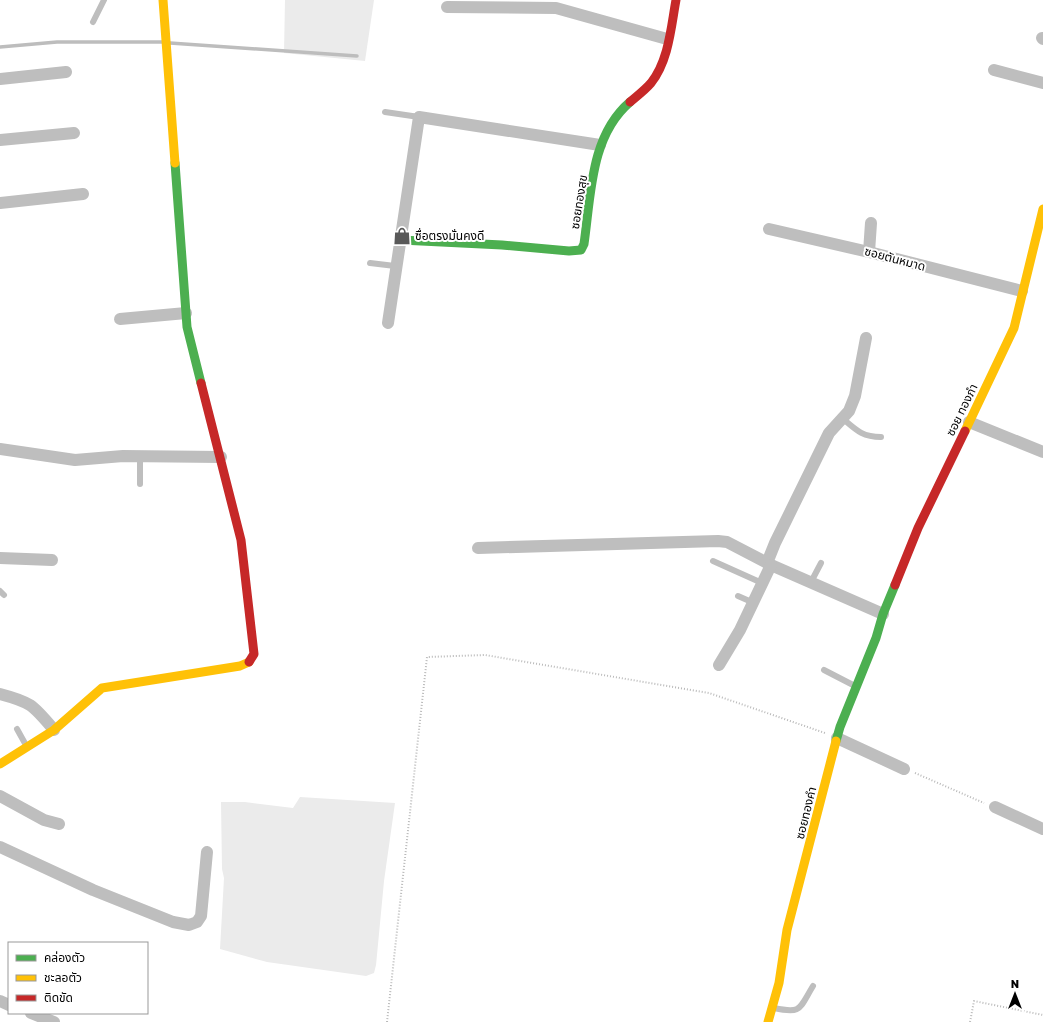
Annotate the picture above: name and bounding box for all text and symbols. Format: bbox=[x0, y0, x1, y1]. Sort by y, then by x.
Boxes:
street label: ซอยทองสุข bbox=[567, 174, 590, 230]
shop icon: ซื่อตรงมั่นคงดี bbox=[392, 226, 412, 246]
place label: ซื่อตรงมั่นคงดี bbox=[415, 227, 484, 243]
street label: ซอยตันหมาด bbox=[863, 243, 927, 274]
street label: ซอย ทองภํา bbox=[942, 381, 981, 438]
street label: ซอยทองคำ bbox=[792, 785, 819, 841]
legend bbox=[8, 942, 148, 1014]
text: คล่องตัว bbox=[44, 950, 85, 965]
text: ชะลอตัว bbox=[44, 970, 82, 985]
north arrow bbox=[995, 974, 1035, 1014]
text: N bbox=[1011, 977, 1019, 990]
text: ติดขัด bbox=[44, 990, 73, 1005]

